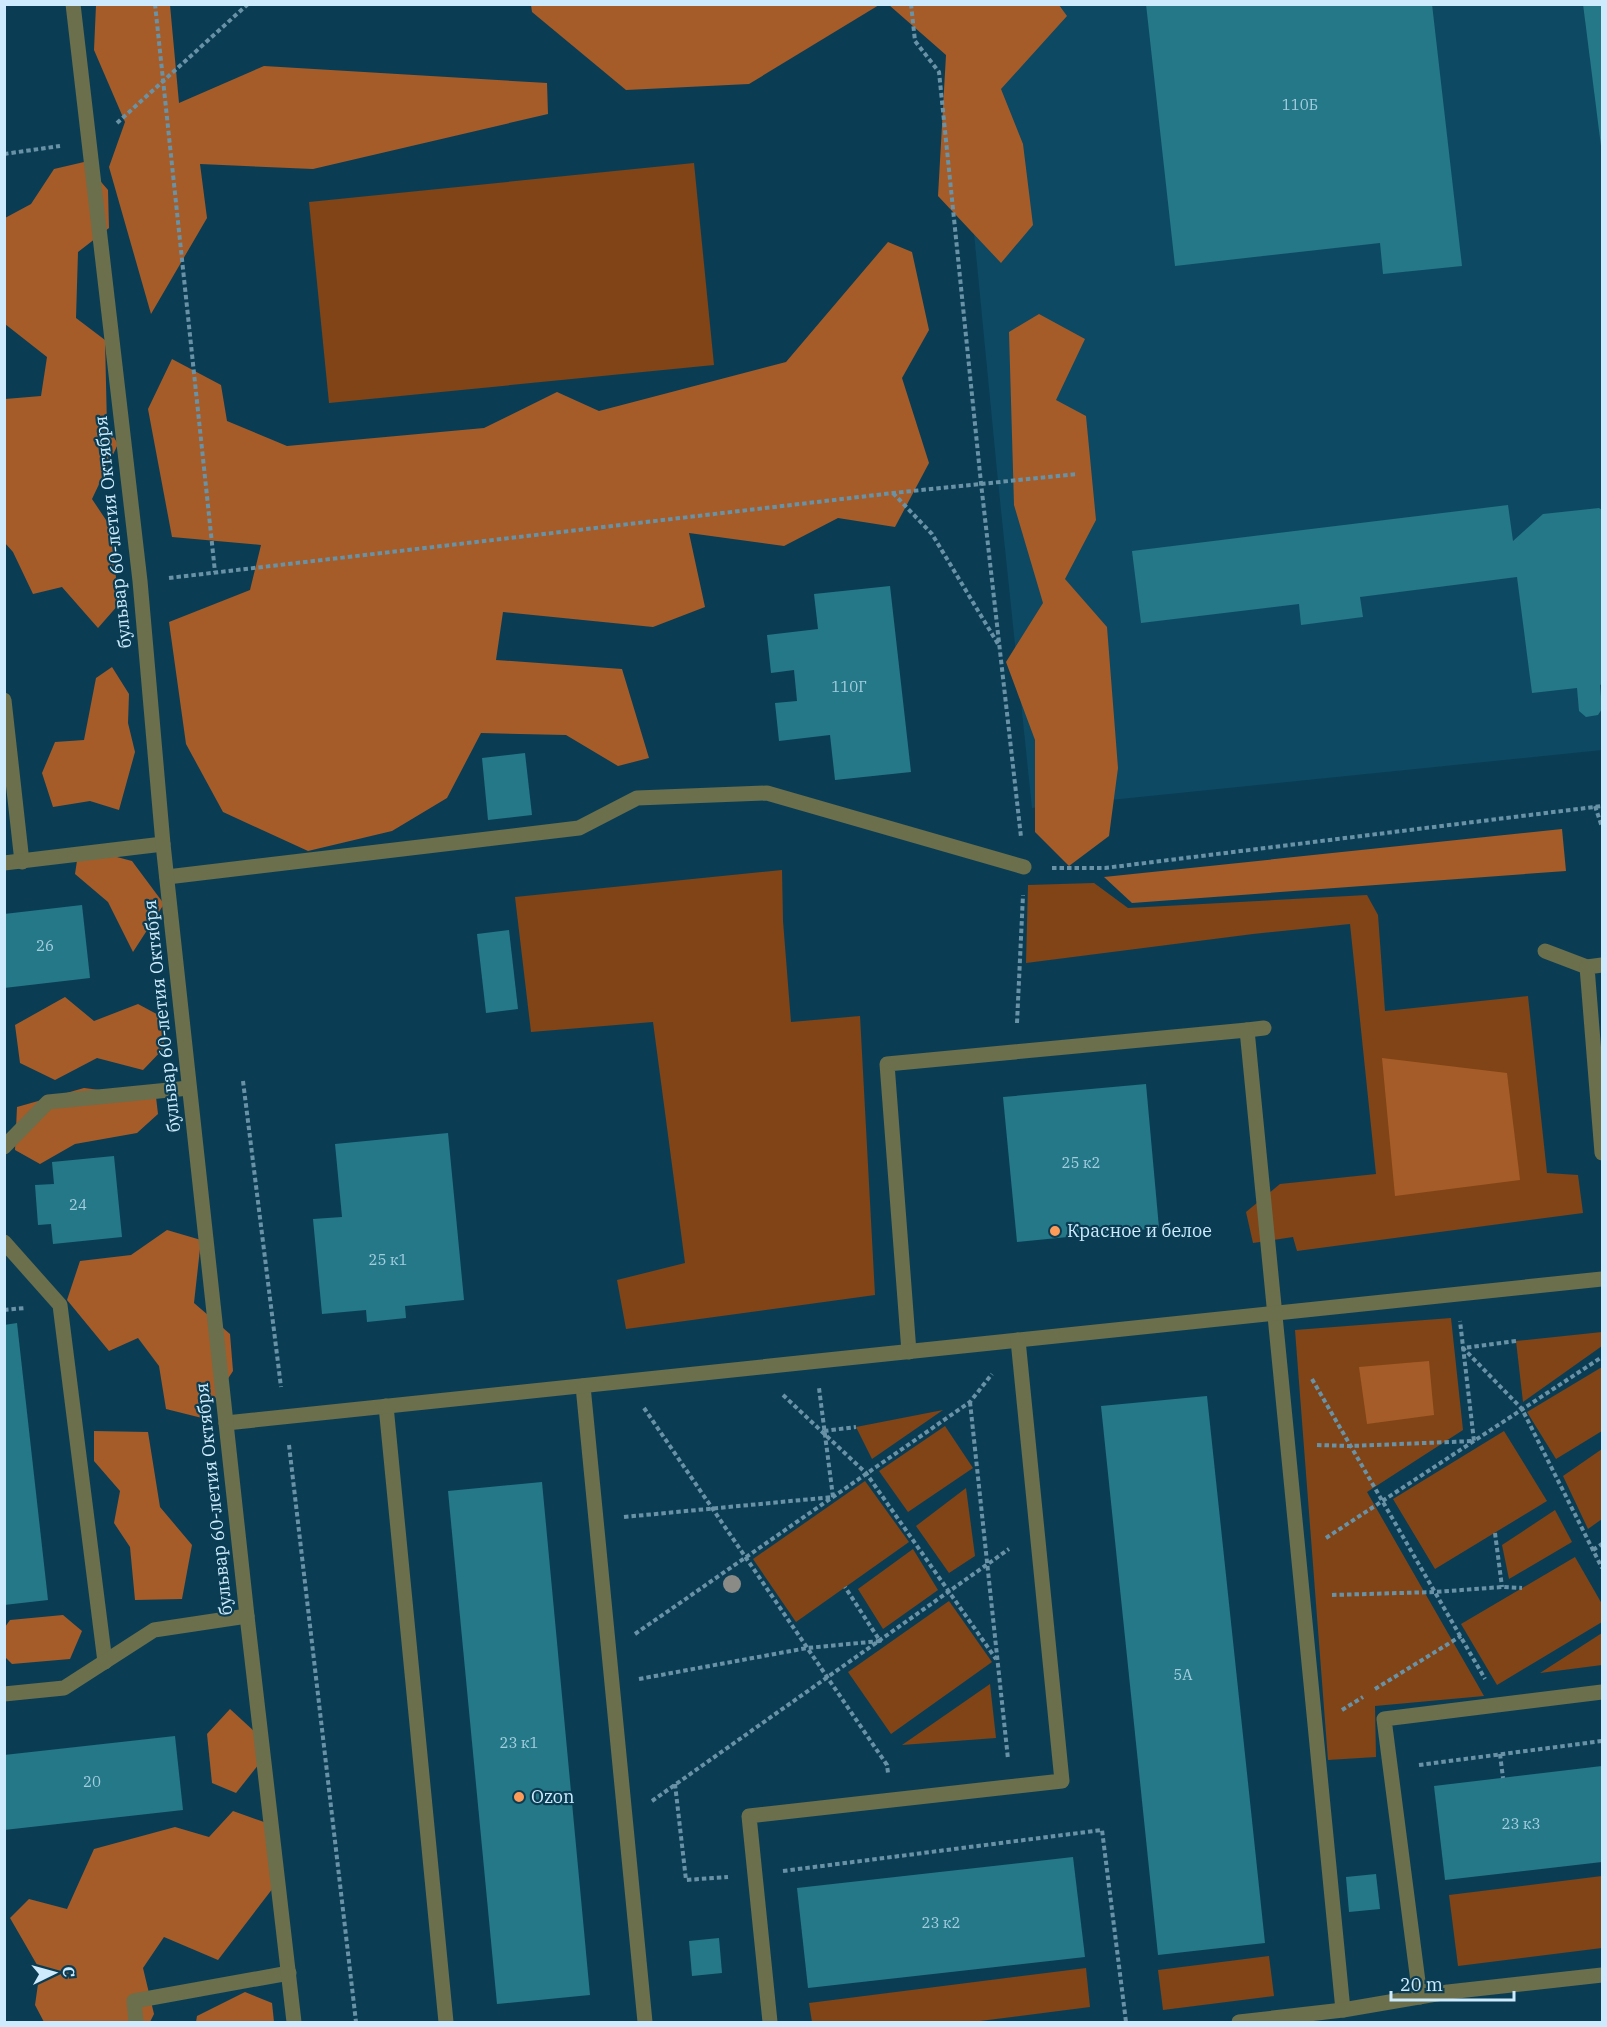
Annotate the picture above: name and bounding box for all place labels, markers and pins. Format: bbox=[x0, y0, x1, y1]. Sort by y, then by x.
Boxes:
place label: Красное и белое bbox=[1067, 1219, 1212, 1242]
marker: Красное и белое bbox=[1048, 1224, 1062, 1238]
place label: Ozon bbox=[531, 1785, 575, 1808]
marker: Ozon bbox=[512, 1790, 526, 1804]

